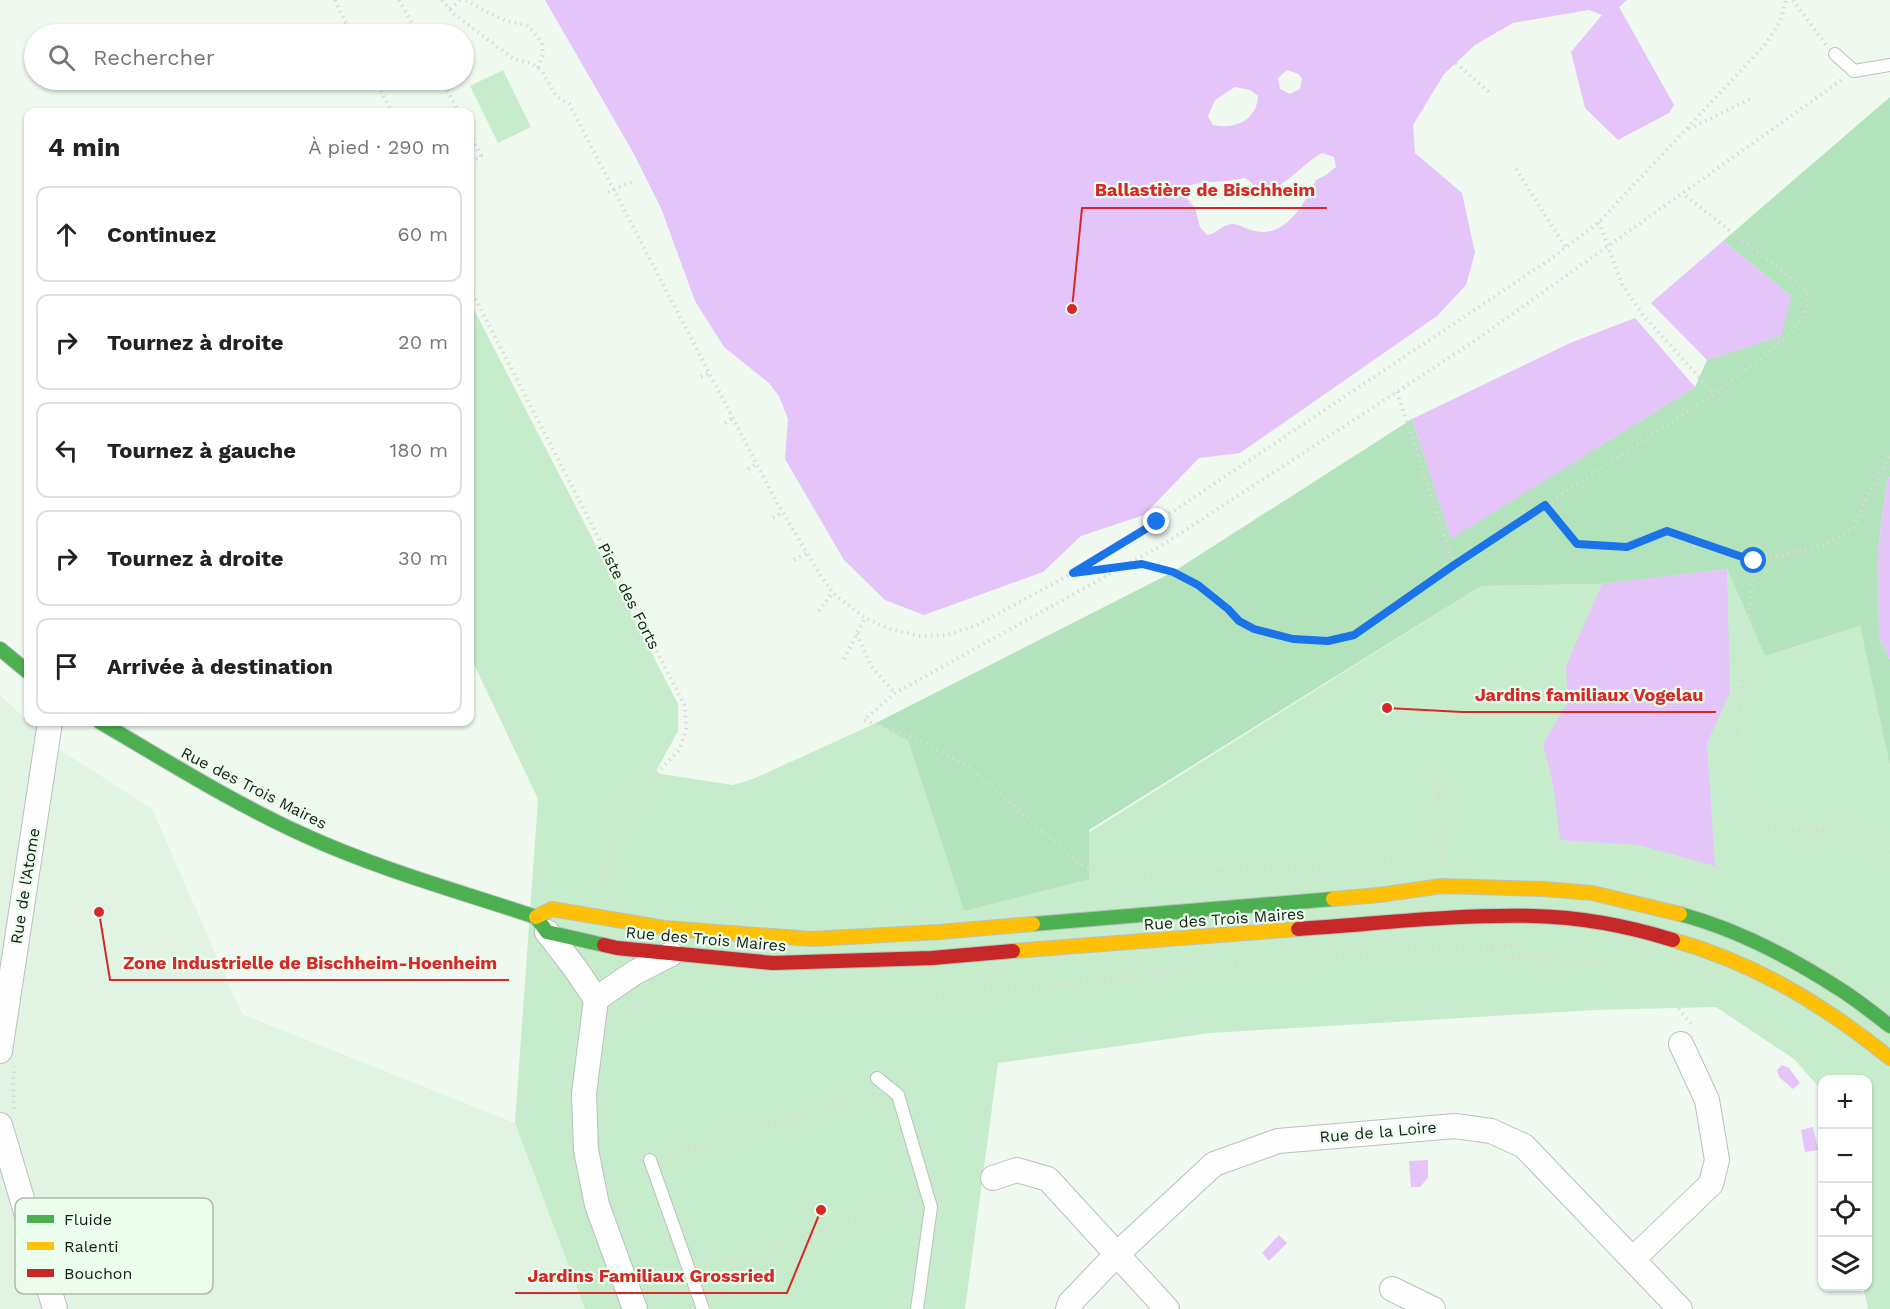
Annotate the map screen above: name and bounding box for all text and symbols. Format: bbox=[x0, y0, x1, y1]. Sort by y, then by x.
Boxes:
search box bbox=[24, 24, 474, 90]
icon: search bbox=[45, 41, 78, 74]
text: Rechercher bbox=[93, 45, 215, 70]
text: 4 min bbox=[48, 132, 120, 162]
text: À pied · 290 m bbox=[308, 135, 450, 159]
callout: Ballastière de Bischheim bbox=[1082, 172, 1327, 208]
text: Ballastière de Bischheim bbox=[1095, 179, 1315, 200]
icon: ahead bbox=[50, 218, 83, 251]
text: Continuez bbox=[107, 222, 216, 247]
text: 60 m bbox=[398, 222, 448, 246]
icon: right bbox=[50, 326, 83, 359]
text: Tournez à droite bbox=[107, 330, 284, 355]
text: 20 m bbox=[398, 330, 448, 354]
icon: left bbox=[50, 434, 83, 467]
text: Tournez à gauche bbox=[107, 438, 296, 463]
text: 180 m bbox=[390, 438, 448, 462]
route end bbox=[1143, 508, 1169, 534]
street label: Piste des Forts bbox=[594, 540, 664, 652]
icon: right bbox=[50, 542, 83, 575]
text: Tournez à droite bbox=[107, 546, 284, 571]
text: 30 m bbox=[398, 546, 448, 570]
route start bbox=[1740, 547, 1766, 573]
icon: arrive bbox=[50, 650, 83, 683]
text: Arrivée à destination bbox=[107, 654, 333, 679]
callout: Jardins familiaux Vogelau bbox=[1462, 676, 1716, 712]
text: Jardins familiaux Vogelau bbox=[1475, 684, 1703, 705]
street label: Rue des Trois Maires bbox=[178, 743, 330, 833]
street label: Rue de l'Atome bbox=[6, 827, 44, 945]
street label: Rue des Trois Maires bbox=[1143, 904, 1305, 934]
street label: Rue des Trois Maires bbox=[625, 923, 787, 955]
callout: Zone Industrielle de Bischheim-Hoenheim bbox=[110, 944, 509, 980]
text: Zone Industrielle de Bischheim-Hoenheim bbox=[123, 952, 497, 973]
map controls bbox=[1818, 1075, 1872, 1291]
button: + bbox=[1818, 1075, 1872, 1129]
street label: Rue de la Loire bbox=[1319, 1117, 1437, 1147]
button: − bbox=[1818, 1129, 1872, 1183]
button: locate bbox=[1818, 1183, 1872, 1237]
legend bbox=[15, 1198, 213, 1294]
text: Fluide bbox=[64, 1210, 112, 1229]
text: Ralenti bbox=[64, 1237, 119, 1256]
button: layers bbox=[1818, 1237, 1872, 1291]
callout: Jardins Familiaux Grossried bbox=[515, 1257, 787, 1293]
text: Bouchon bbox=[64, 1264, 132, 1283]
text: Jardins Familiaux Grossried bbox=[527, 1265, 775, 1286]

